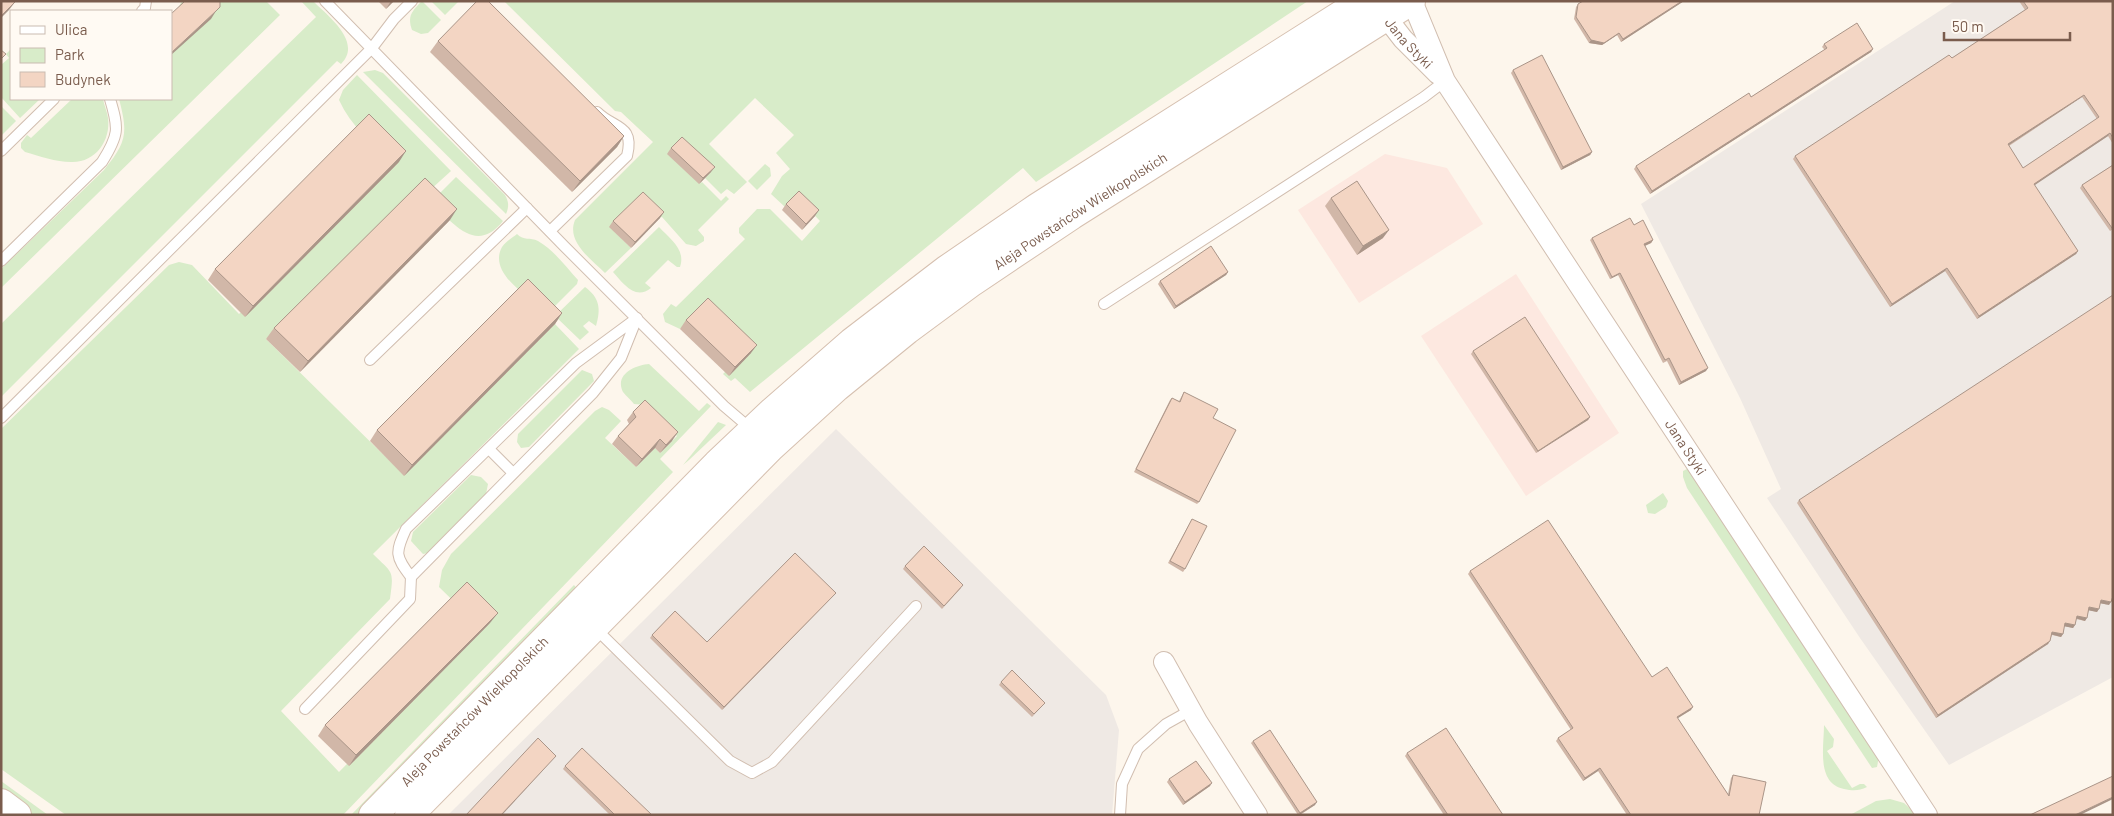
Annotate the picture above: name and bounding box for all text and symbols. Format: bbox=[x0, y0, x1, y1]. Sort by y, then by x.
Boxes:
legend bbox=[10, 10, 172, 100]
scale bar bbox=[1944, 10, 2070, 42]
street label: Jana Styki bbox=[1382, 14, 1437, 72]
text: 50 m bbox=[1952, 17, 1984, 35]
text: Ulica bbox=[55, 20, 87, 38]
text: Park bbox=[55, 45, 85, 63]
text: Budynek bbox=[55, 70, 111, 88]
street label: Aleja Powstańców Wielkopolskich bbox=[990, 148, 1170, 273]
street label: Jana Styki bbox=[1662, 416, 1711, 478]
street label: Aleja Powstańców Wielkopolskich bbox=[397, 633, 551, 790]

